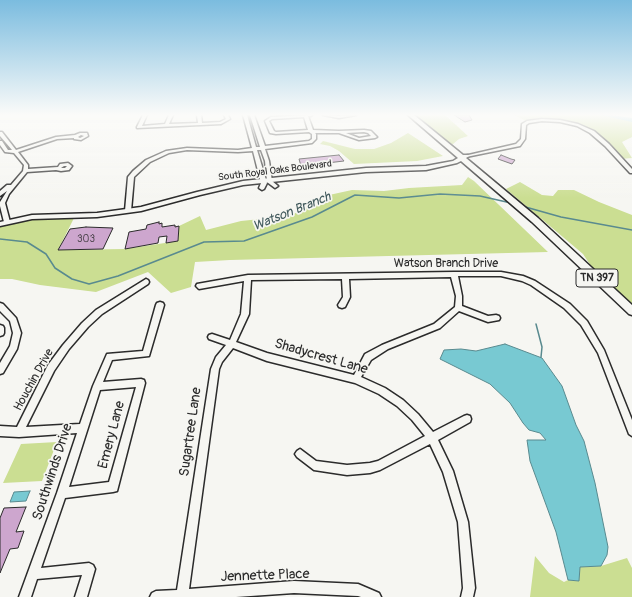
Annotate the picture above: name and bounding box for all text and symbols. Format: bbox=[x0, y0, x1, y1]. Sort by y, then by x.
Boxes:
street label: South Royal Oaks Boulevard bbox=[218, 158, 332, 184]
water label: Watson Branch bbox=[251, 189, 333, 235]
house number: 303 bbox=[77, 233, 95, 245]
street label: Watson Branch Drive bbox=[394, 257, 498, 271]
road number: TN 397 bbox=[576, 269, 618, 287]
street label: Shadycrest Lane bbox=[272, 336, 370, 378]
street label: Houchin Drive bbox=[11, 346, 57, 414]
street label: Sugartree Lane bbox=[176, 386, 206, 478]
street label: Emery Lane bbox=[95, 399, 129, 471]
street label: Southwinds Drive bbox=[29, 422, 77, 522]
street label: Jennette Place bbox=[220, 566, 310, 586]

